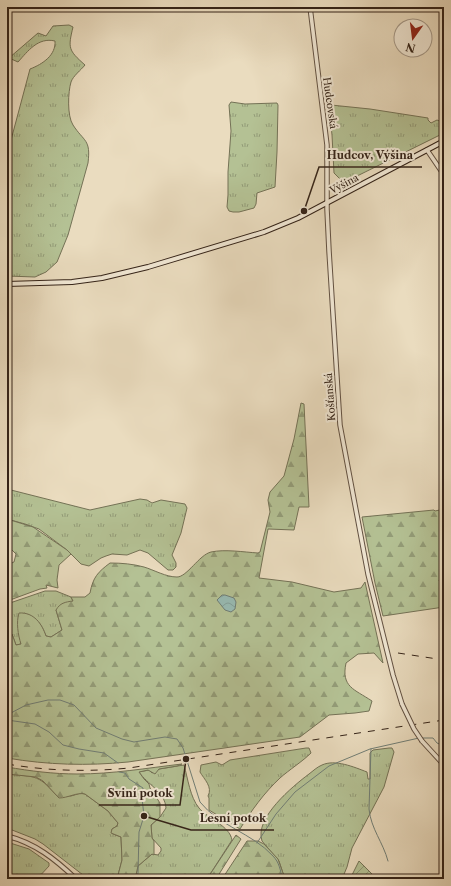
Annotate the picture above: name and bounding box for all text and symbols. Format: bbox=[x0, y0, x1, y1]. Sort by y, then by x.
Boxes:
north arrow bbox=[393, 18, 433, 58]
text: N bbox=[404, 40, 417, 56]
street label: Hudcovská bbox=[320, 76, 340, 130]
callout: Hudcov, Výšina bbox=[319, 144, 422, 167]
text: Hudcov, Výšina bbox=[327, 148, 414, 162]
street label: Výšina bbox=[326, 171, 361, 197]
street label: Košťanská bbox=[322, 372, 338, 421]
callout: Sviní potok bbox=[99, 782, 180, 805]
text: Sviní potok bbox=[108, 786, 173, 800]
callout: Lesní potok bbox=[191, 807, 274, 830]
text: Lesní potok bbox=[200, 811, 267, 825]

